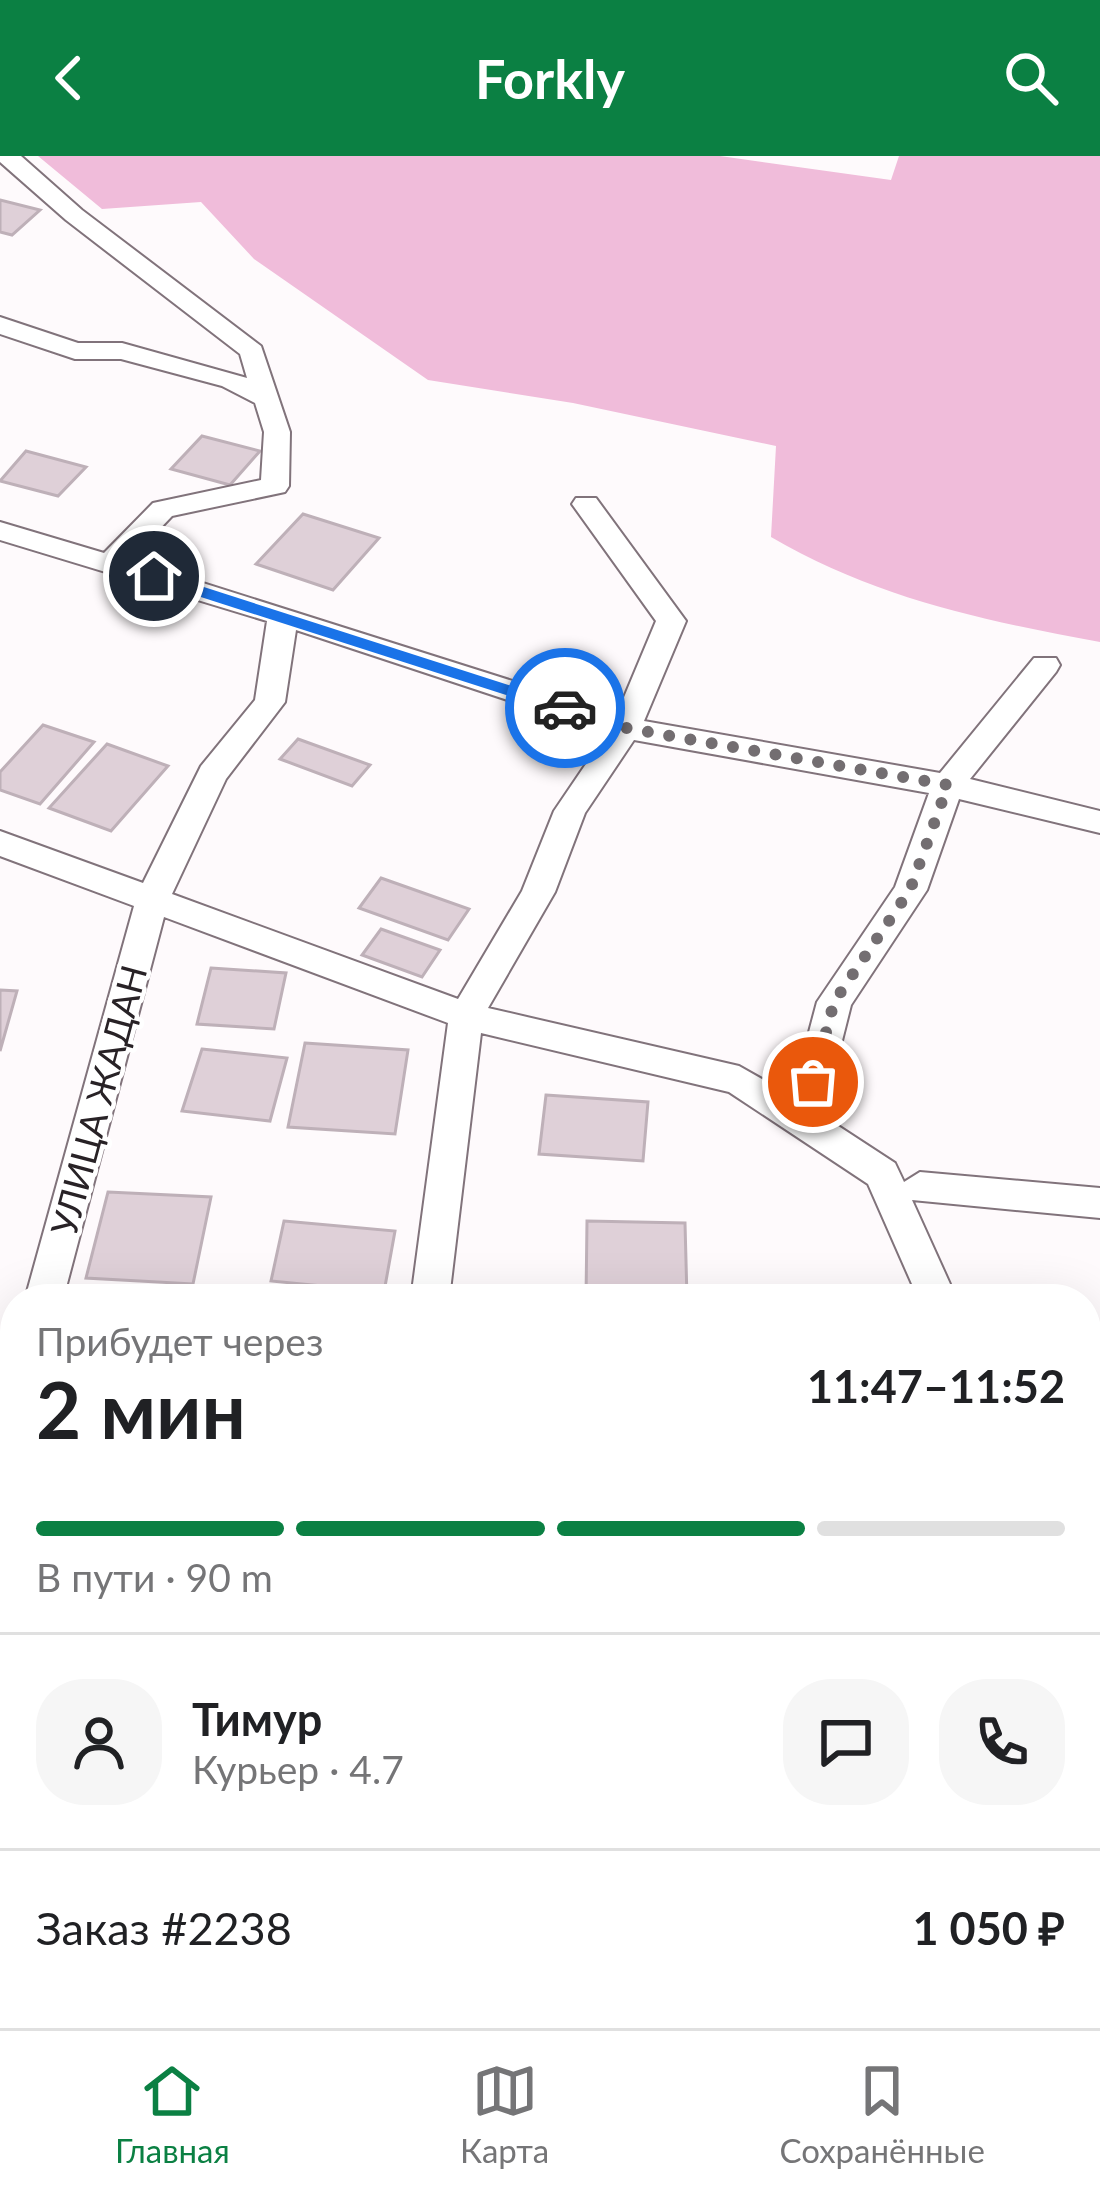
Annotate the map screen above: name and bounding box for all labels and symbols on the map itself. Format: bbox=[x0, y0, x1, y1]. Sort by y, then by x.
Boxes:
pin bbox=[103, 525, 205, 627]
courier bbox=[505, 648, 625, 768]
street label: УЛИЦА ЖАДАН bbox=[41, 960, 155, 1240]
pin bbox=[762, 1031, 864, 1133]

